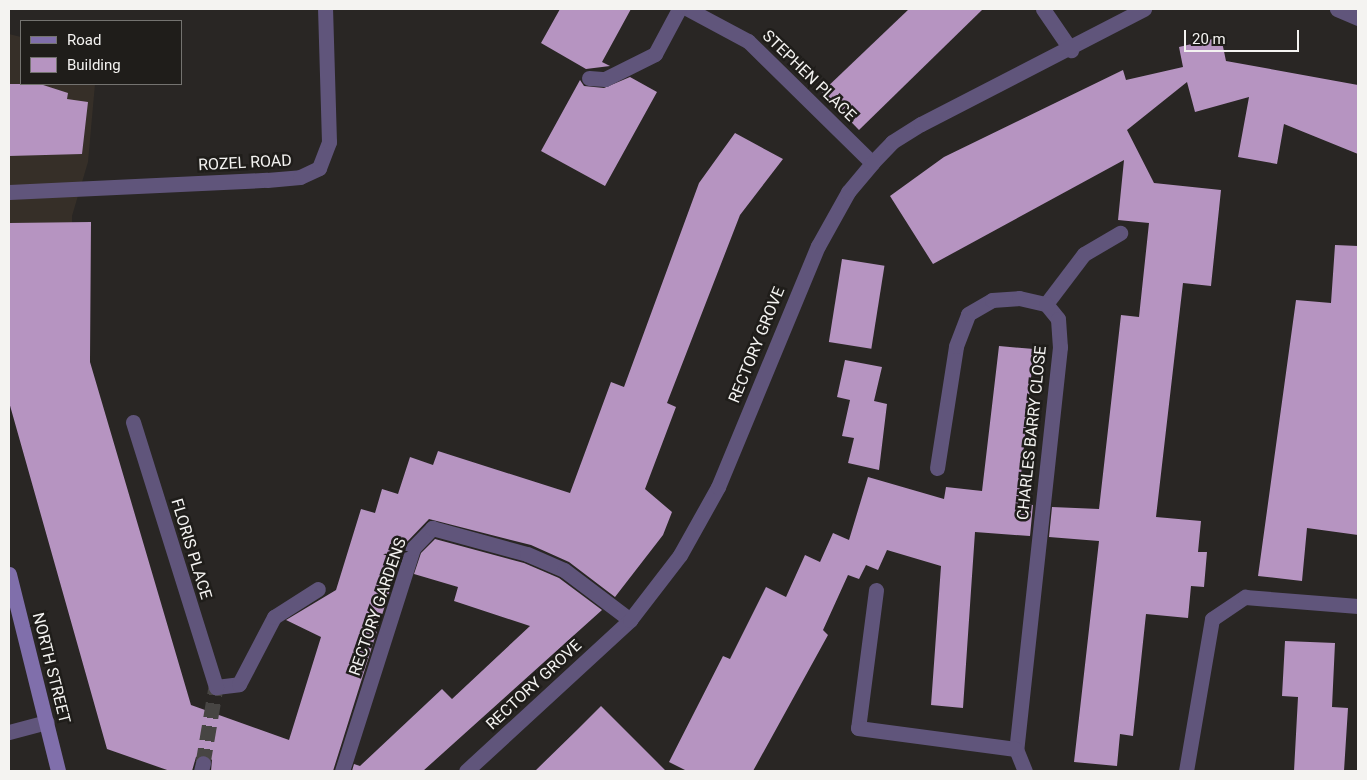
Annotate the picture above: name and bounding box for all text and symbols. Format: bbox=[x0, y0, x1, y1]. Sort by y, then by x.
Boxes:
legend bbox=[20, 20, 182, 85]
scale bar bbox=[1187, 20, 1302, 52]
street label: STEPHEN PLACE bbox=[758, 26, 860, 126]
text: 20 m bbox=[1192, 30, 1226, 48]
text: Road bbox=[67, 31, 101, 49]
text: Building bbox=[67, 56, 121, 74]
street label: ROZEL ROAD bbox=[198, 151, 292, 175]
street label: RECTORY GROVE bbox=[725, 284, 789, 406]
street label: CHARLES BARRY CLOSE bbox=[1013, 345, 1051, 521]
street label: FLORIS PLACE bbox=[167, 496, 215, 602]
street label: RECTORY GARDENS bbox=[345, 536, 411, 678]
street label: NORTH STREET bbox=[28, 611, 74, 725]
street label: RECTORY GROVE bbox=[482, 636, 586, 734]

